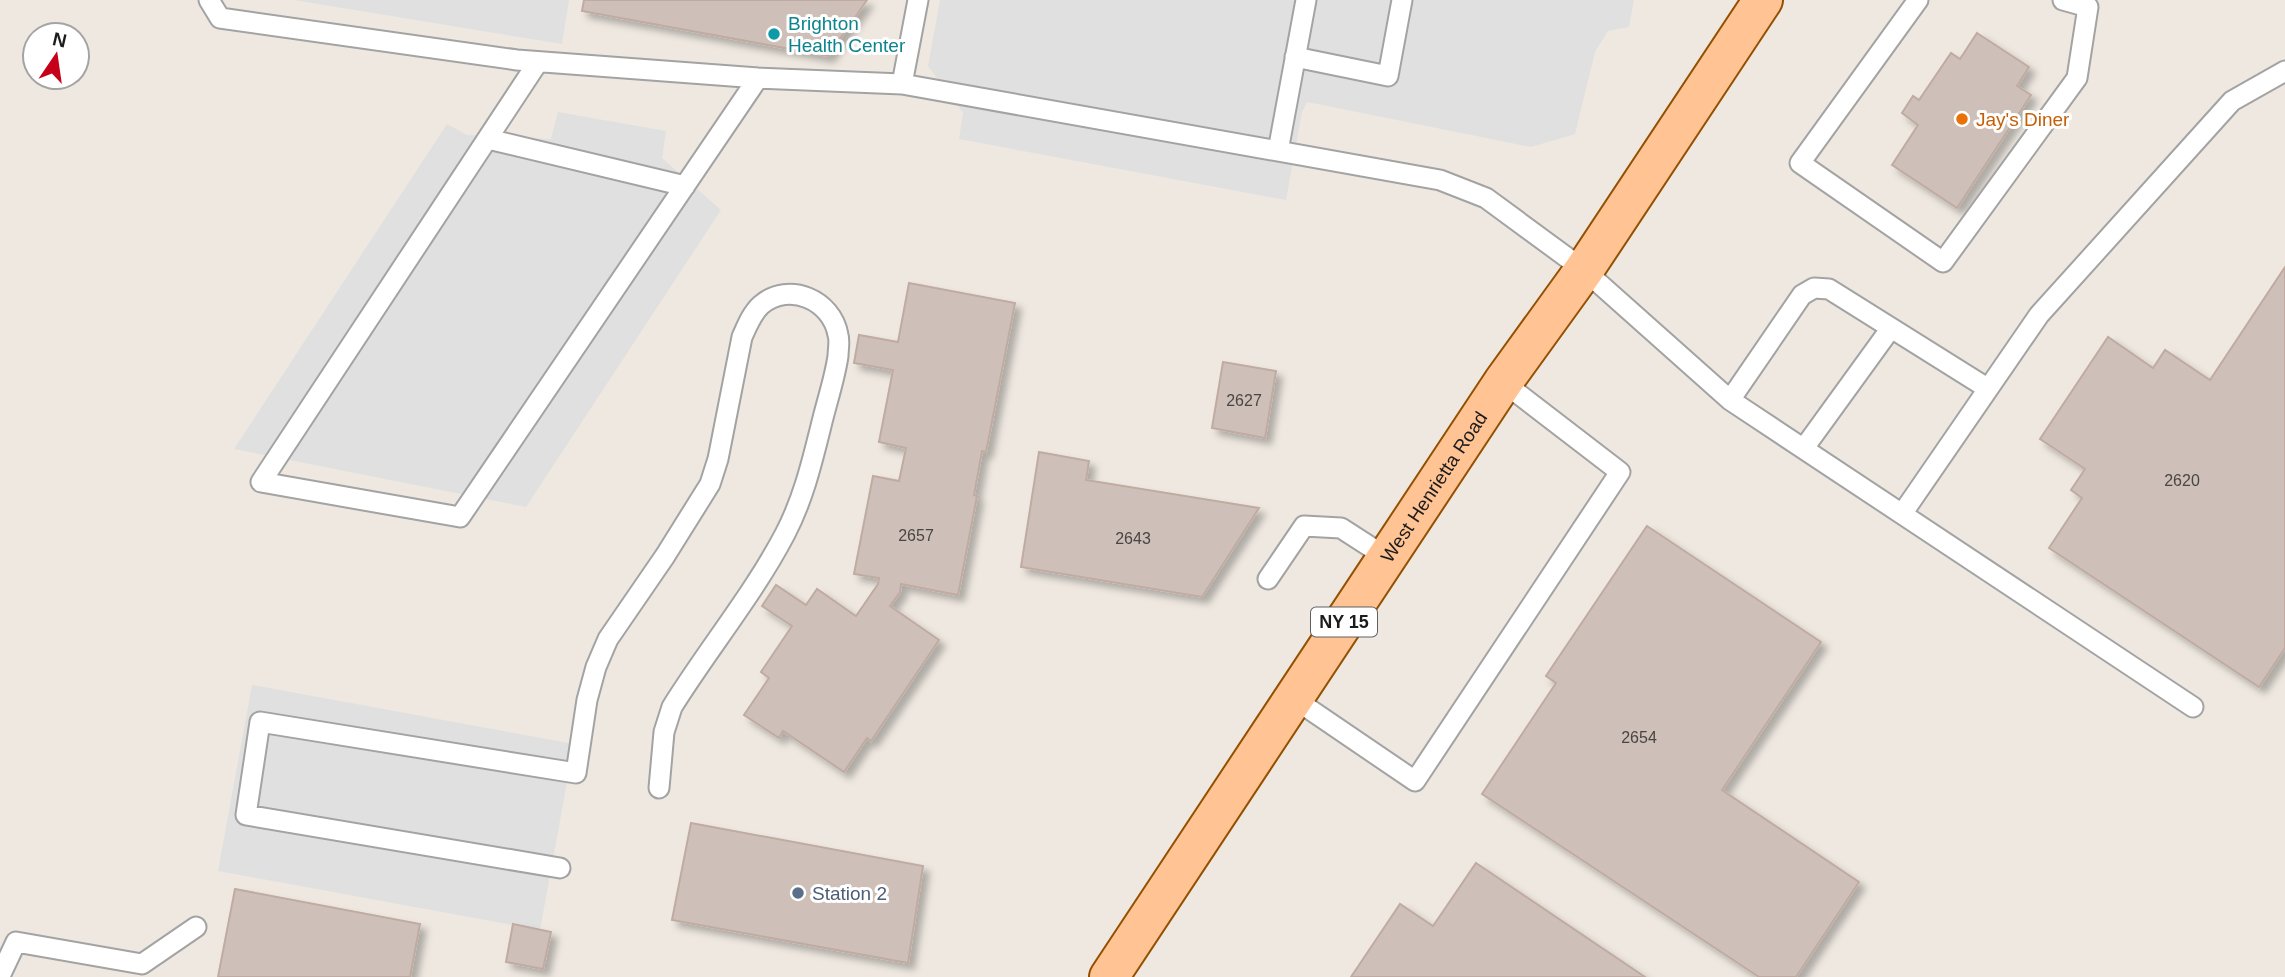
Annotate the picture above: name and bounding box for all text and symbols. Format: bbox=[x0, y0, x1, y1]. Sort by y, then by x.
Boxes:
place label: Brighton Health Center bbox=[788, 13, 906, 56]
north arrow bbox=[21, 21, 91, 91]
marker: Brighton Health Center bbox=[766, 26, 782, 42]
text: N bbox=[51, 28, 69, 52]
place label: Jay's Diner bbox=[1976, 109, 2070, 130]
marker: Jay's Diner bbox=[1954, 111, 1970, 127]
house number: 2627 bbox=[1226, 392, 1262, 409]
street label: West Henrietta Road bbox=[1376, 408, 1491, 566]
house number: 2620 bbox=[2164, 472, 2200, 489]
house number: 2657 bbox=[898, 527, 934, 544]
house number: 2643 bbox=[1115, 530, 1151, 547]
road number: NY 15 bbox=[1311, 608, 1377, 636]
house number: 2654 bbox=[1621, 729, 1657, 746]
place label: Station 2 bbox=[812, 883, 887, 904]
marker: Station 2 bbox=[790, 885, 806, 901]

